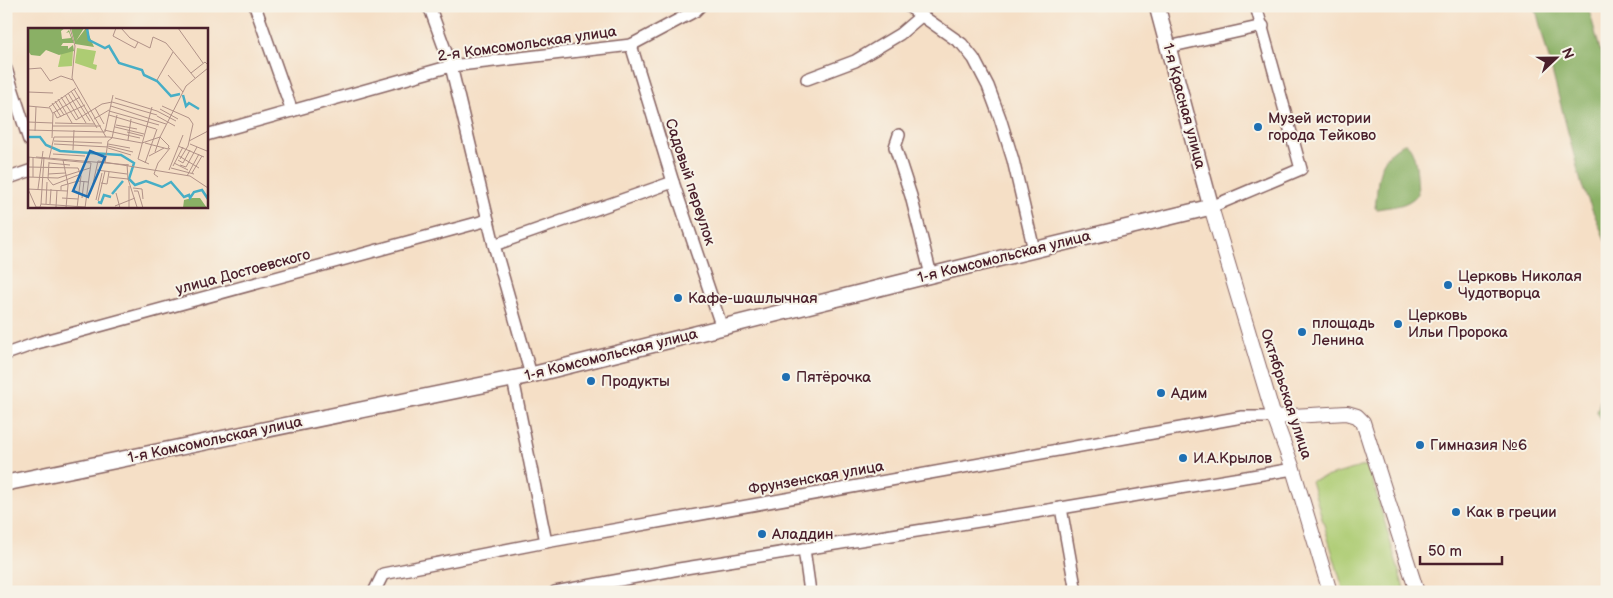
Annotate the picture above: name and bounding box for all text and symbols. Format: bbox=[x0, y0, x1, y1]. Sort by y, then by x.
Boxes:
street label: 2-я Комсомольская улица bbox=[436, 22, 618, 66]
inset map bbox=[28, 28, 208, 208]
north arrow bbox=[1530, 32, 1580, 82]
street label: 1-я Красная улица bbox=[1158, 41, 1210, 171]
text: N bbox=[1558, 45, 1577, 61]
place label: Музей истории города Тейково bbox=[1268, 109, 1376, 145]
street label: Садовый переулок bbox=[661, 116, 719, 248]
marker: Музей истории города Тейково bbox=[1252, 121, 1264, 133]
street label: 1-я Комсомольская улица bbox=[916, 226, 1093, 288]
street label: улица Достоевского bbox=[174, 245, 312, 299]
place label: Церковь Николая Чудотворца bbox=[1458, 267, 1582, 303]
marker: Церковь Николая Чудотворца bbox=[1442, 279, 1454, 291]
place label: Кафе-шашлычная bbox=[688, 289, 818, 308]
marker: Кафе-шашлычная bbox=[672, 292, 684, 304]
place label: Церковь Ильи Пророка bbox=[1408, 306, 1508, 342]
place label: площадь Ленина bbox=[1311, 314, 1375, 350]
marker: Церковь Ильи Пророка bbox=[1392, 318, 1404, 330]
street label: 1-я Комсомольская улица bbox=[523, 324, 700, 386]
street label: Октябрьская улица bbox=[1256, 326, 1316, 462]
marker: площадь Ленина bbox=[1296, 326, 1308, 338]
place label: Пятёрочка bbox=[796, 368, 871, 387]
marker: Пятёрочка bbox=[780, 371, 792, 383]
place label: Продукты bbox=[601, 372, 670, 391]
marker: Продукты bbox=[585, 375, 597, 387]
place label: Адим bbox=[1170, 384, 1207, 403]
marker: Адим bbox=[1155, 387, 1167, 399]
street label: 1-я Комсомольская улица bbox=[126, 412, 304, 468]
place label: Гимназия №6 bbox=[1430, 436, 1527, 455]
marker: Гимназия №6 bbox=[1414, 439, 1426, 451]
place label: И.А.Крылов bbox=[1193, 449, 1272, 468]
marker: И.А.Крылов bbox=[1177, 452, 1189, 464]
street label: Фрунзенская улица bbox=[747, 457, 885, 499]
place label: Как в греции bbox=[1466, 503, 1557, 522]
marker: Как в греции bbox=[1450, 506, 1462, 518]
place label: Аладдин bbox=[771, 525, 834, 544]
marker: Аладдин bbox=[756, 528, 768, 540]
scale bar bbox=[1420, 533, 1503, 565]
text: 50 m bbox=[1428, 542, 1462, 561]

